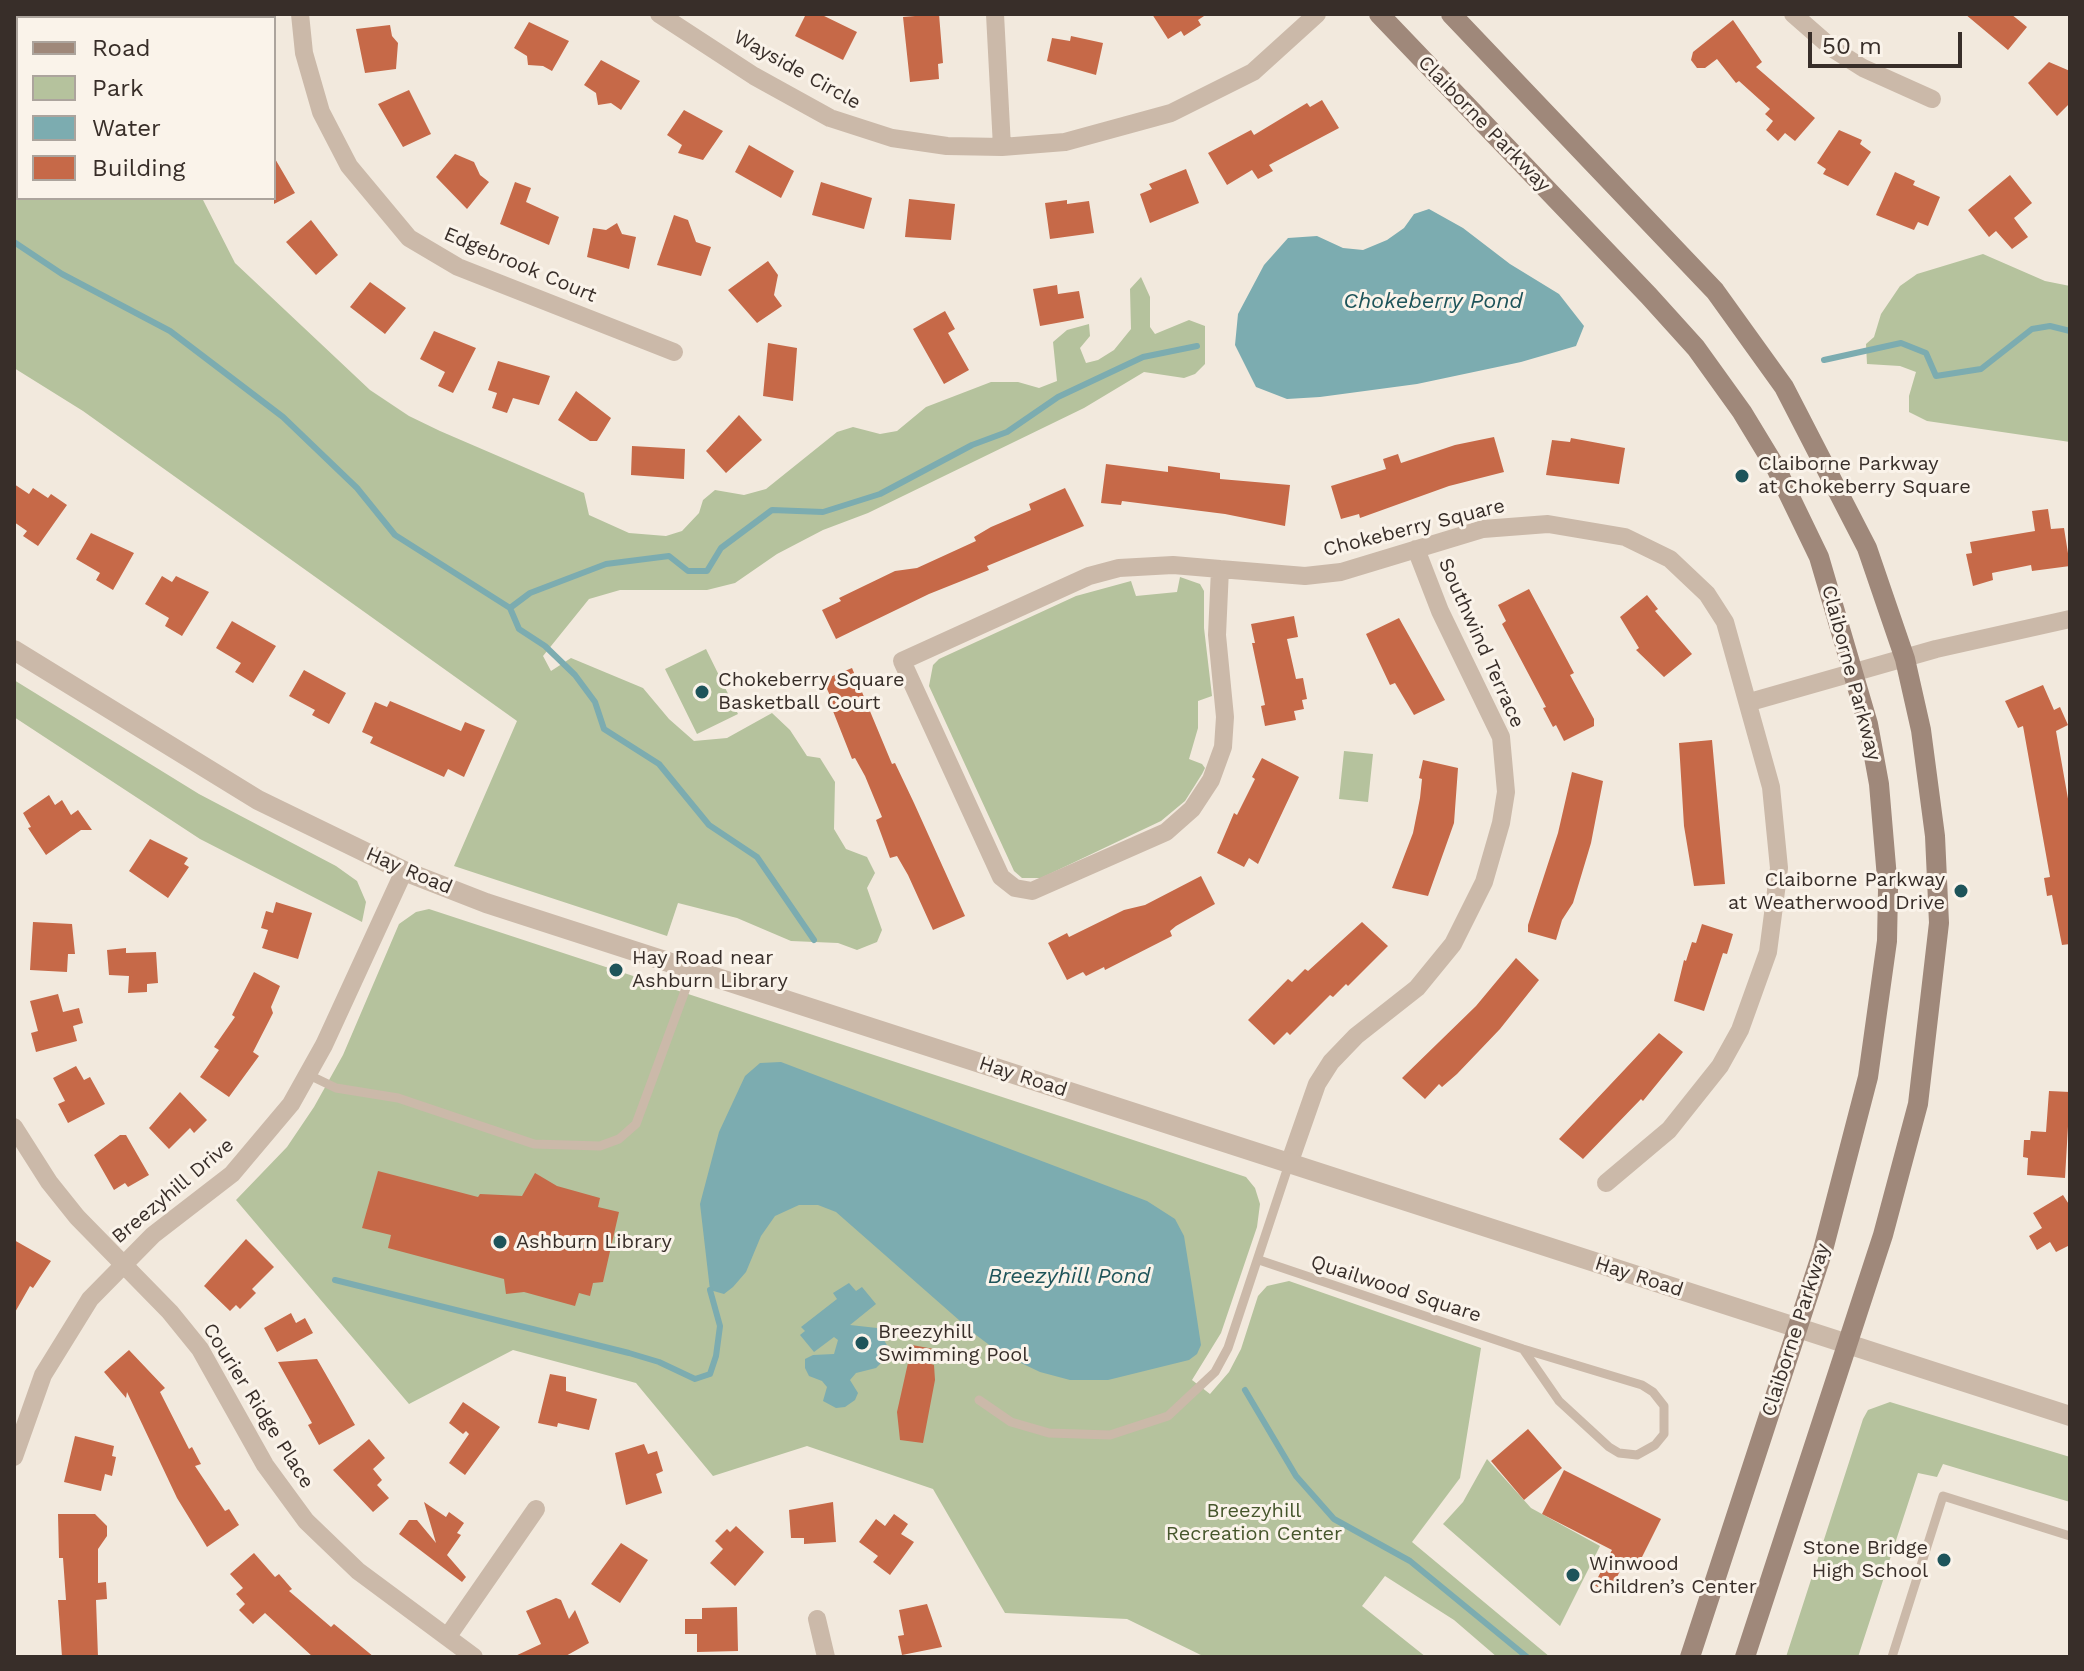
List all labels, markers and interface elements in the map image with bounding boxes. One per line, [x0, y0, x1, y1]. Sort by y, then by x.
legend [16, 16, 276, 200]
scale bar [1812, 16, 1966, 66]
street label: Wayside Circle [729, 25, 865, 115]
text: 50 m [1822, 32, 1882, 60]
text: Road [92, 34, 151, 62]
street label: Claiborne Parkway [1413, 51, 1555, 197]
text: Park [92, 74, 144, 102]
text: Water [92, 114, 161, 142]
text: Building [92, 154, 185, 182]
street label: Edgebrook Court [440, 222, 600, 308]
water label: Chokeberry Pond [1343, 289, 1523, 315]
place label: Claiborne Parkway at Chokeberry Square [1758, 452, 1971, 499]
marker: Claiborne Parkway at Chokeberry Square [1733, 467, 1751, 485]
street label: Chokeberry Square [1321, 494, 1507, 562]
street label: Southwind Terrace [1433, 555, 1529, 731]
street label: Claiborne Parkway [1816, 583, 1886, 763]
place label: Chokeberry Square Basketball Court [718, 668, 905, 715]
marker: Chokeberry Square Basketball Court [693, 683, 711, 701]
street label: Hay Road [362, 842, 456, 900]
place label: Claiborne Parkway at Weatherwood Drive [1728, 868, 1945, 915]
marker: Claiborne Parkway at Weatherwood Drive [1952, 882, 1970, 900]
place label: Hay Road near Ashburn Library [632, 946, 788, 993]
marker: Hay Road near Ashburn Library [607, 961, 625, 979]
street label: Hay Road [976, 1051, 1070, 1103]
street label: Breezyhill Drive [107, 1133, 239, 1249]
place label: Ashburn Library [516, 1230, 672, 1254]
marker: Ashburn Library [491, 1233, 509, 1251]
street label: Claiborne Parkway [1757, 1240, 1835, 1420]
street label: Quailwood Square [1308, 1250, 1484, 1328]
street label: Hay Road [1592, 1251, 1686, 1303]
water label: Breezyhill Pond [988, 1264, 1150, 1290]
street label: Courier Ridge Place [197, 1319, 319, 1493]
place label: Breezyhill Swimming Pool [878, 1320, 1028, 1367]
marker: Breezyhill Swimming Pool [853, 1334, 871, 1352]
park label: Breezyhill Recreation Center [1166, 1499, 1342, 1546]
place label: Stone Bridge High School [1803, 1536, 1928, 1583]
marker: Stone Bridge High School [1935, 1551, 1953, 1569]
place label: Winwood Children’s Center [1589, 1552, 1757, 1599]
marker: Winwood Children’s Center [1564, 1566, 1582, 1584]

